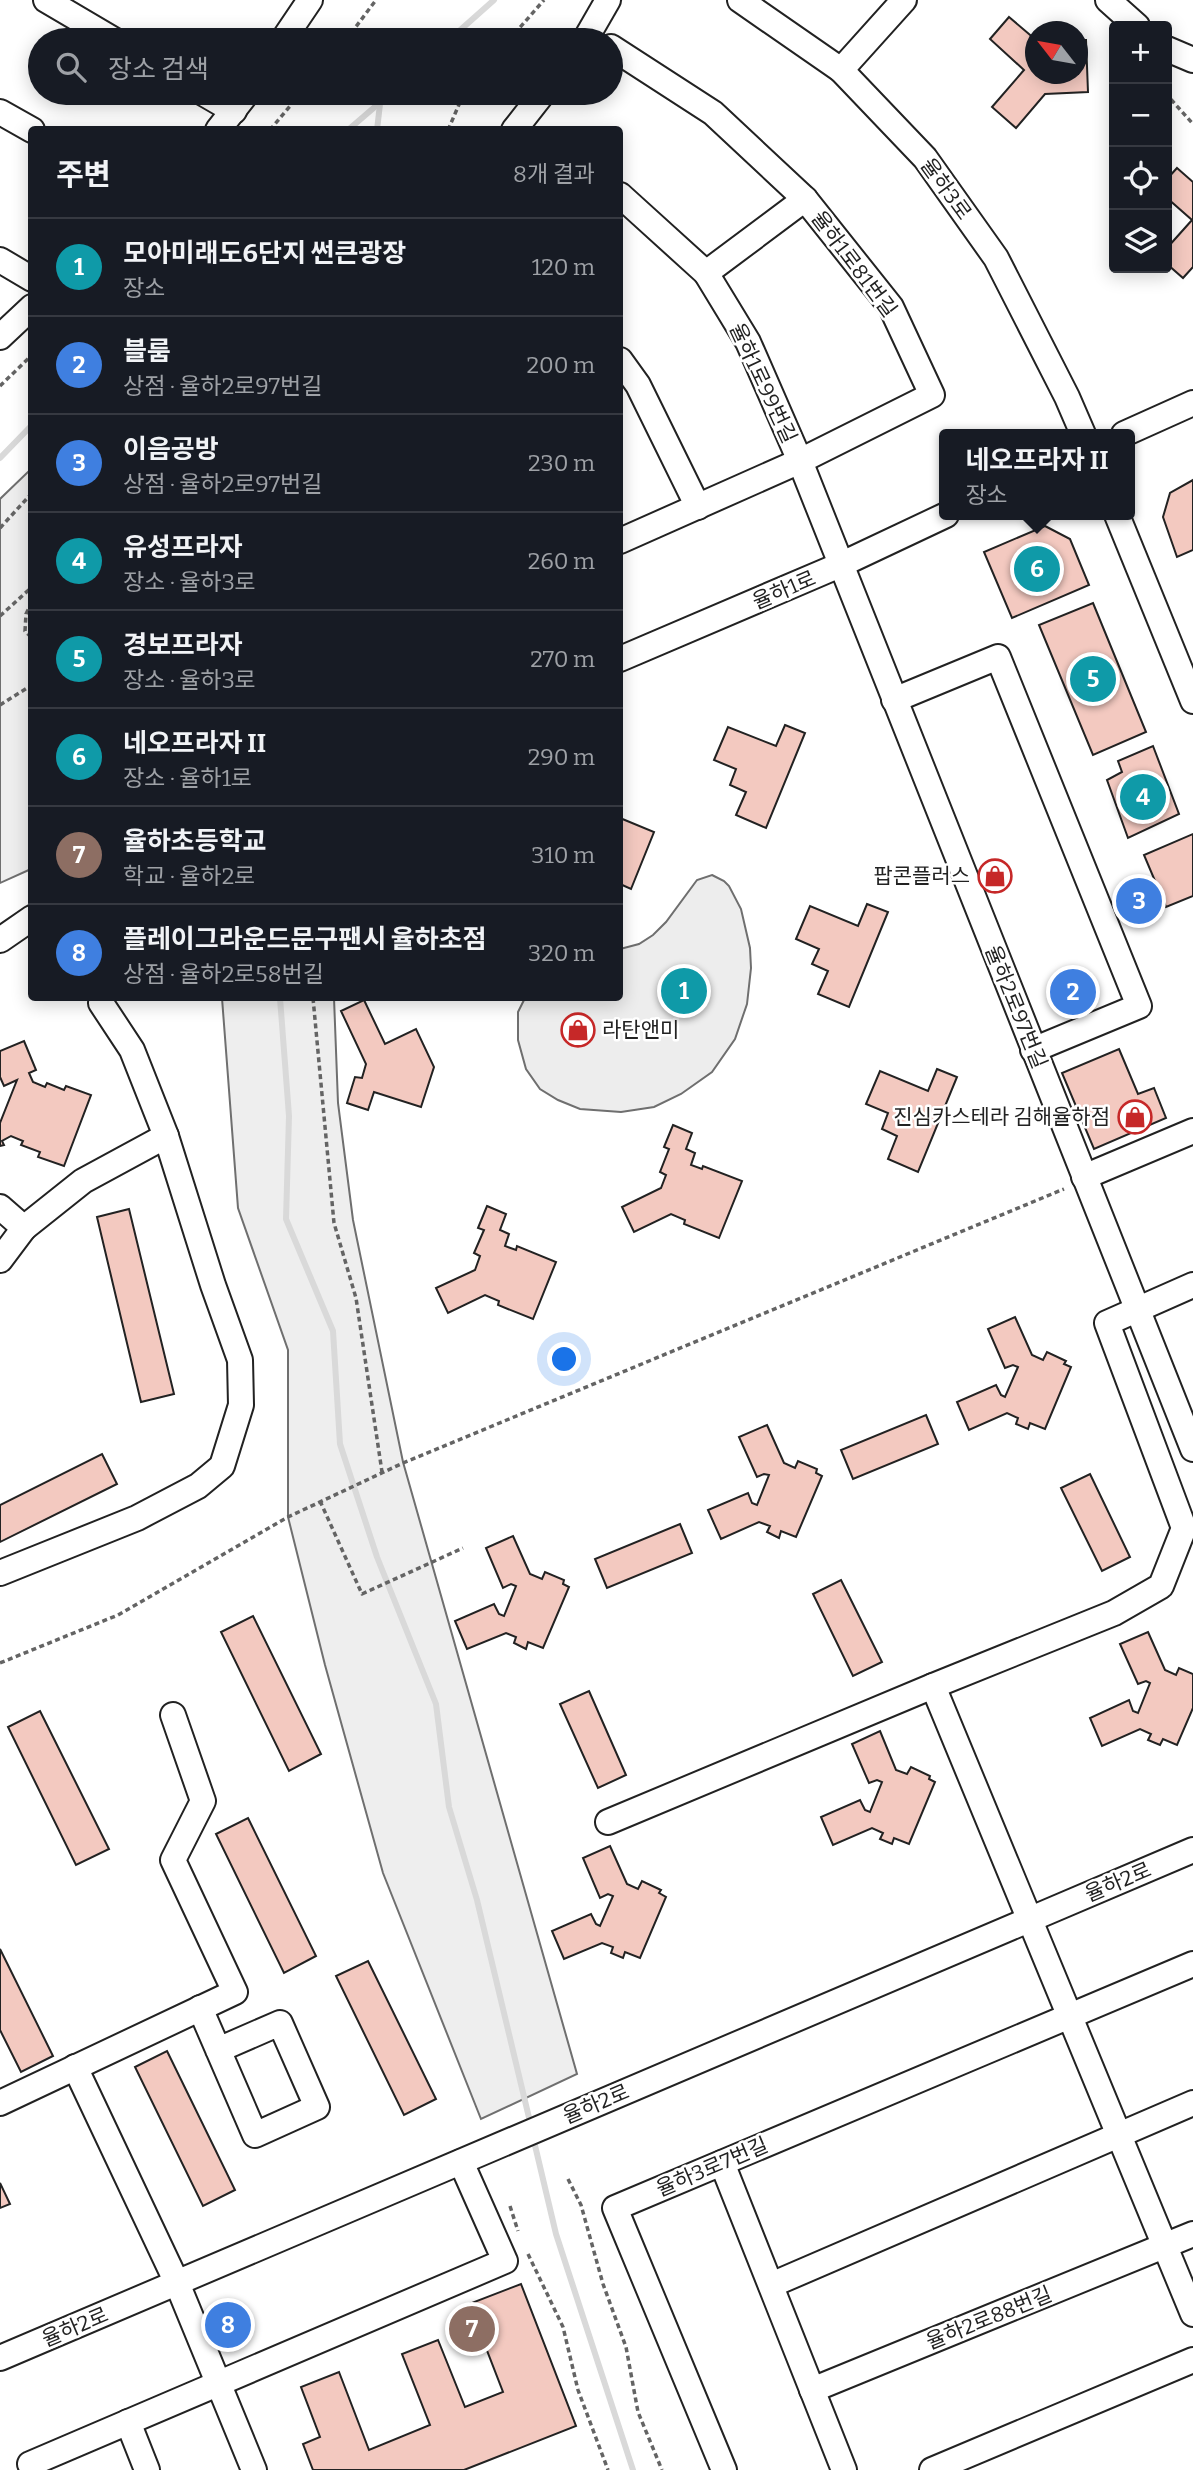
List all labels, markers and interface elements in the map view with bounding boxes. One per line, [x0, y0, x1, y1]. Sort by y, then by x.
north arrow [1025, 21, 1088, 84]
map controls [1109, 21, 1172, 273]
button: + [1109, 21, 1172, 84]
search box [28, 28, 623, 105]
icon: search [52, 48, 90, 86]
text: 장소 검색 [108, 54, 209, 85]
button: − [1109, 84, 1172, 147]
button: locate [1109, 147, 1172, 210]
street label: 율하3로 [915, 153, 977, 225]
text: 주변 [56, 157, 111, 193]
text: 8개 결과 [513, 160, 595, 188]
street label: 율하1로81번길 [806, 206, 902, 322]
button: layers [1109, 210, 1172, 273]
text: 모아미래도6단지 썬큰광장 [123, 238, 406, 269]
text: 1 [74, 253, 84, 281]
text: 120 m [532, 253, 595, 281]
text: 장소 [123, 274, 165, 302]
street label: 율하1로99번길 [724, 319, 802, 447]
text: 블룸 [123, 336, 171, 367]
text: 2 [73, 351, 85, 379]
text: 200 m [526, 351, 595, 379]
text: 상점 · 율하2로97번길 [123, 372, 322, 400]
popup [939, 429, 1135, 520]
text: 이음공방 [123, 434, 219, 465]
text: 네오프라자 II [965, 445, 1109, 476]
text: 3 [72, 449, 86, 477]
text: 230 m [528, 449, 595, 477]
text: 상점 · 율하2로97번길 [123, 470, 322, 498]
text: 장소 [965, 481, 1008, 509]
text: 유성프라자 [123, 532, 243, 563]
pin: 6 [1014, 543, 1060, 595]
text: 4 [72, 547, 86, 575]
text: 260 m [528, 547, 595, 575]
street label: 율하1로 [748, 565, 820, 615]
text: 장소 · 율하3로 [123, 568, 256, 596]
text: 경보프라자 [123, 630, 243, 661]
text: 5 [73, 645, 85, 673]
text: 270 m [530, 645, 595, 673]
pin: 5 [1070, 653, 1116, 705]
text: 장소 · 율하3로 [123, 666, 256, 694]
text: 네오프라자 II [123, 728, 266, 759]
text: 6 [72, 743, 86, 771]
text: 290 m [528, 743, 595, 771]
text: 장소 · 율하1로 [123, 764, 252, 792]
pin: 4 [1120, 771, 1166, 823]
text: 율하초등학교 [123, 826, 267, 857]
text: 7 [73, 841, 85, 869]
text: 310 m [531, 841, 595, 869]
shop icon: 팝콘플러스 [976, 857, 1014, 895]
text: 학교 · 율하2로 [123, 862, 255, 890]
place label: 팝콘플러스 [873, 863, 970, 889]
pin: 3 [1116, 875, 1162, 927]
text: 플레이그라운드문구팬시 율하초점 [123, 924, 486, 955]
text: 8 [72, 939, 86, 967]
text: 320 m [528, 939, 595, 967]
street label: 율하2로97번길 [979, 942, 1053, 1072]
text: 상점 · 율하2로58번길 [123, 960, 324, 988]
pin: 1 [661, 965, 707, 1017]
pin: 2 [1050, 966, 1096, 1018]
shop icon: 라탄앤미 [559, 1011, 597, 1049]
place label: 라탄앤미 [602, 1017, 679, 1043]
shop icon: 진심카스테라 김해율하점 [1116, 1098, 1154, 1136]
place label: 진심카스테라 김해율하점 [893, 1104, 1110, 1130]
your location [547, 1342, 581, 1376]
street label: 율하2로 [1081, 1856, 1155, 1908]
street label: 율하2로 [559, 2078, 633, 2130]
street label: 율하3로7번길 [652, 2132, 772, 2202]
street label: 율하2로88번길 [922, 2281, 1056, 2355]
pin: 8 [205, 2299, 251, 2351]
street label: 율하2로 [38, 2301, 112, 2353]
pin: 7 [449, 2303, 495, 2355]

